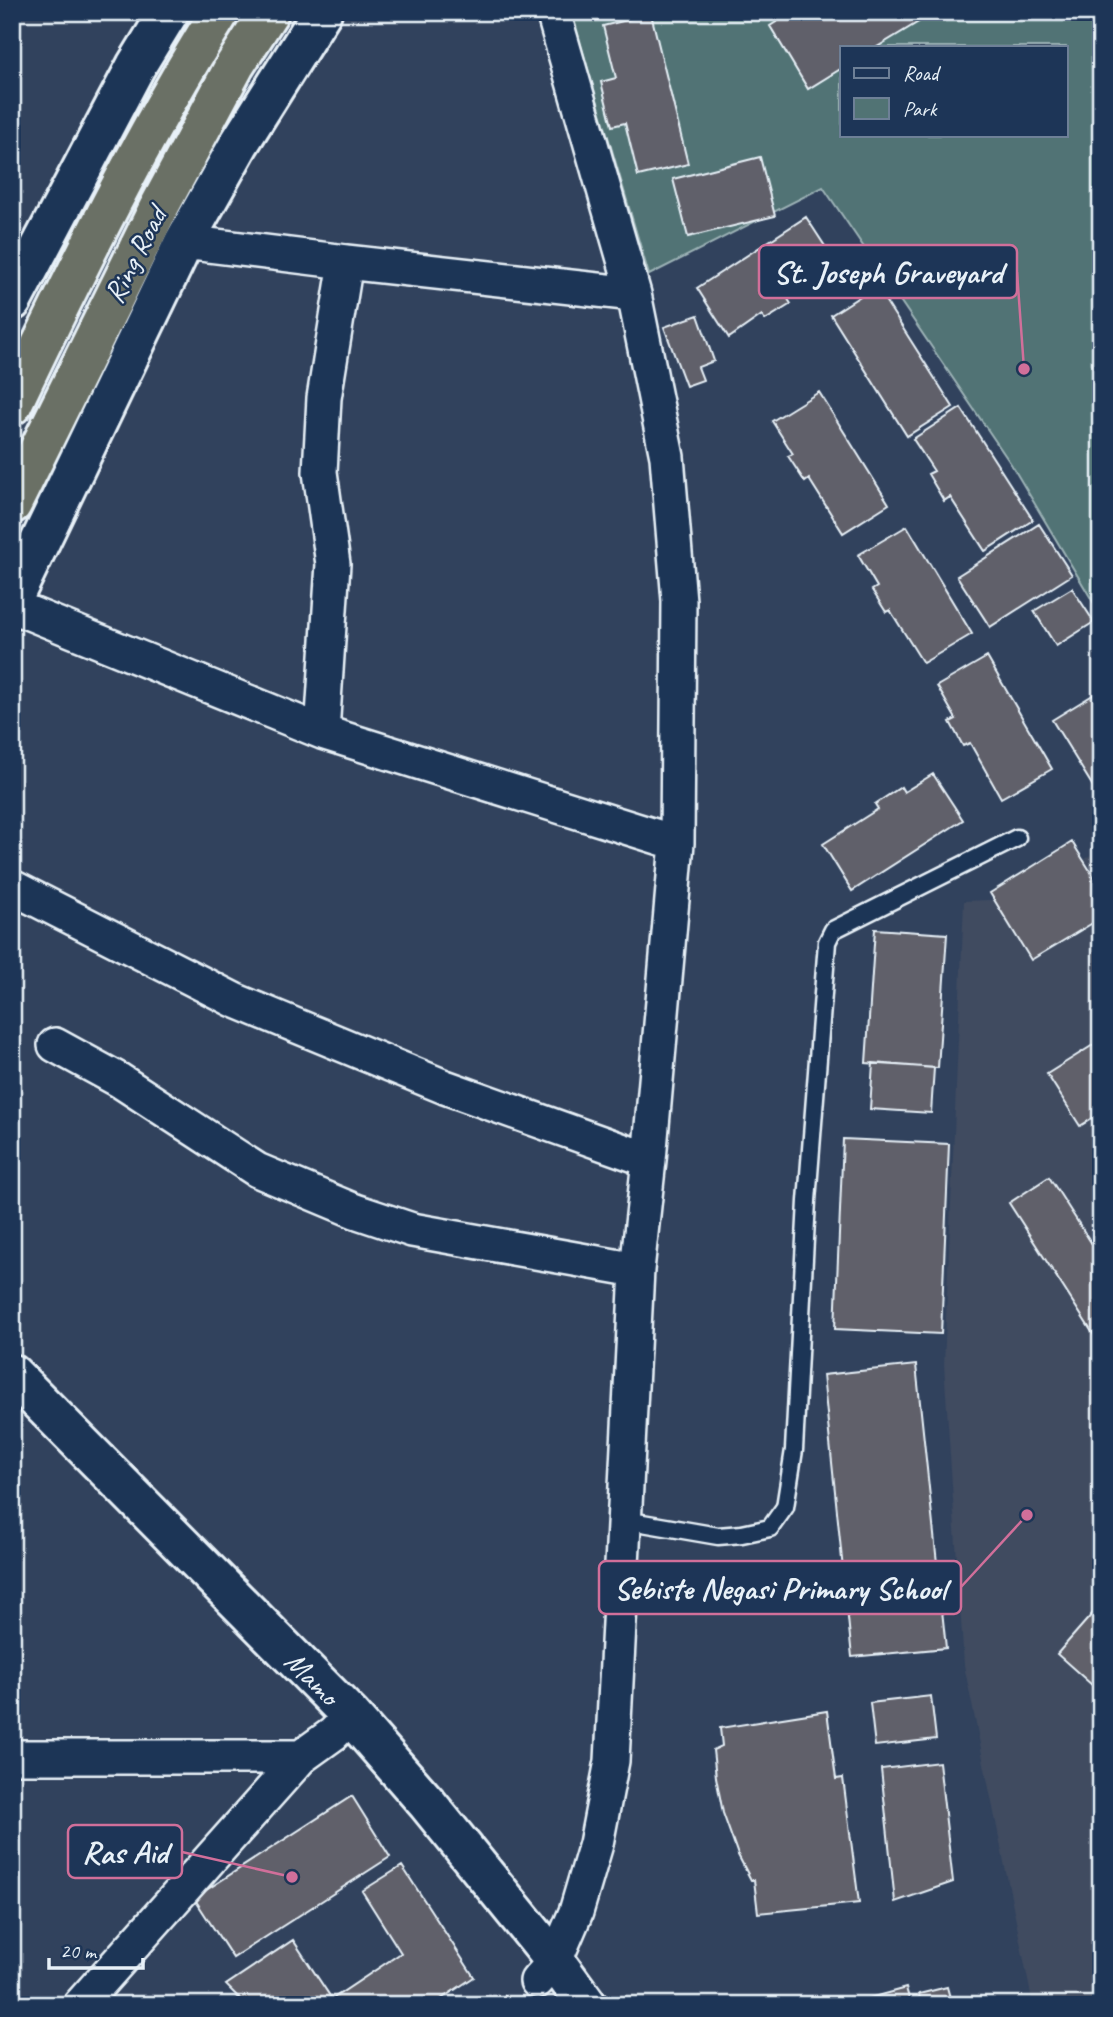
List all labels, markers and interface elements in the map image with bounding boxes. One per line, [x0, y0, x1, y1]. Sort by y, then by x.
legend [840, 46, 1068, 136]
text: Road [903, 60, 942, 86]
text: Park [903, 96, 938, 122]
street label: Ring Road [95, 197, 177, 309]
callout: St. Joseph Graveyard [759, 245, 1017, 298]
text: St. Joseph Graveyard [773, 252, 1008, 293]
callout: Sebiste Negasi Primary School [599, 1561, 961, 1614]
text: Sebiste Negasi Primary School [614, 1568, 952, 1609]
street label: Mamo [277, 1643, 350, 1716]
callout: Ras Aid [68, 1825, 182, 1878]
text: Ras Aid [82, 1832, 173, 1873]
scale bar [49, 1926, 144, 1970]
text: 20 m [60, 1938, 98, 1964]

